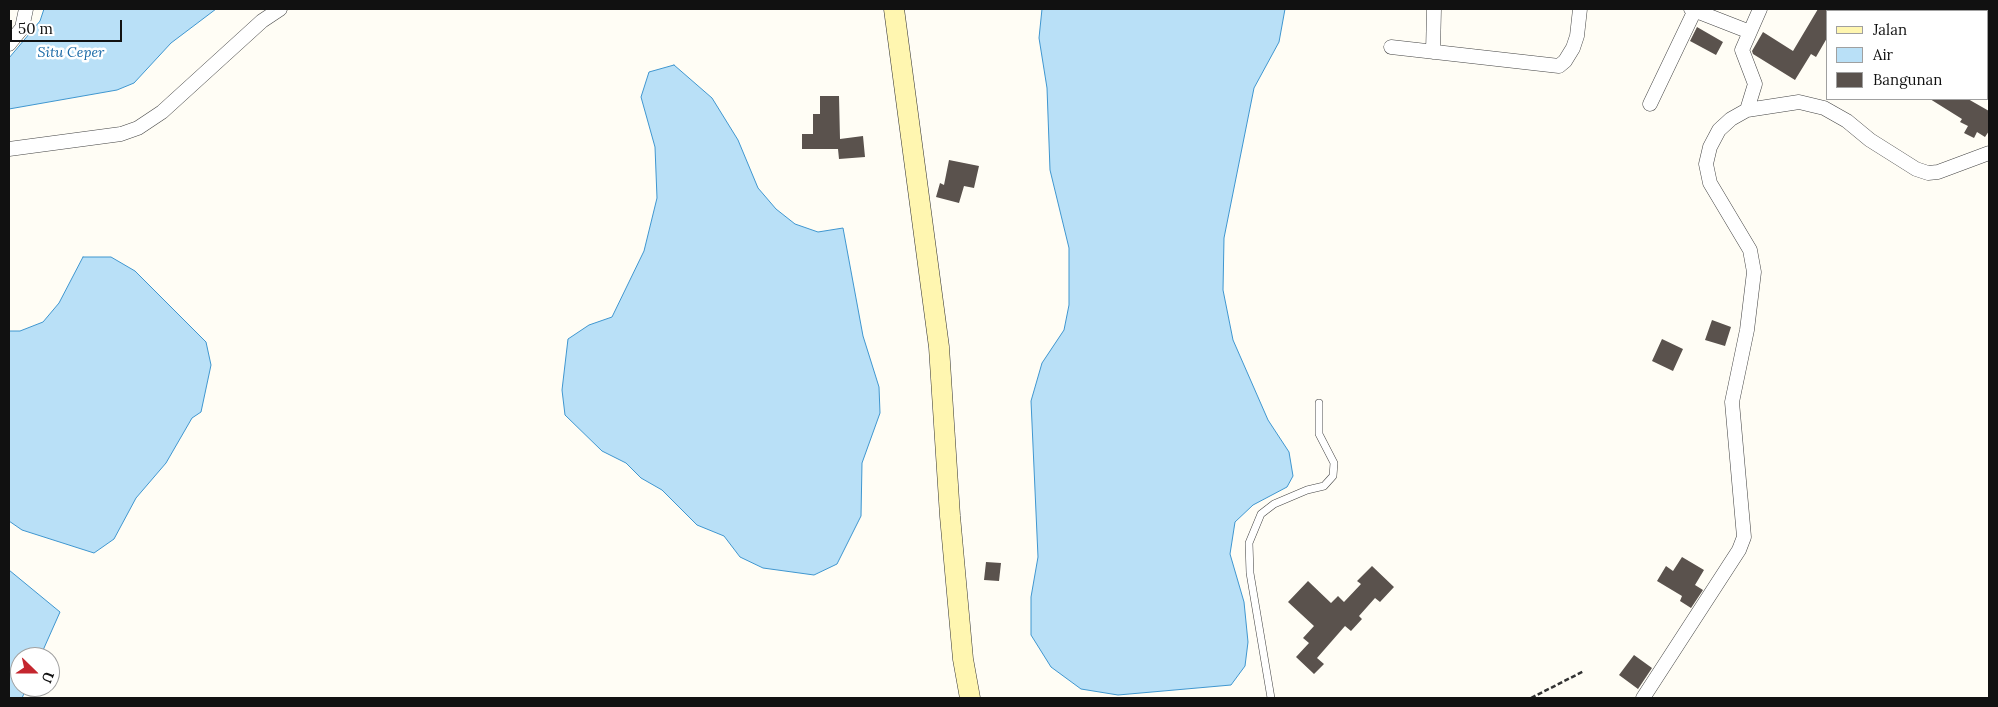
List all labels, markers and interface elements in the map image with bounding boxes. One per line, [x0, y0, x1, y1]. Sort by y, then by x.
scale bar [12, 10, 125, 42]
legend [1826, 10, 1988, 100]
text: 50 m [18, 19, 53, 38]
text: Jalan [1873, 20, 1907, 39]
water label: Situ Ceper [38, 45, 104, 61]
text: Air [1873, 45, 1893, 64]
text: Bangunan [1873, 70, 1942, 89]
north arrow [10, 647, 60, 697]
text: U [38, 669, 58, 686]

